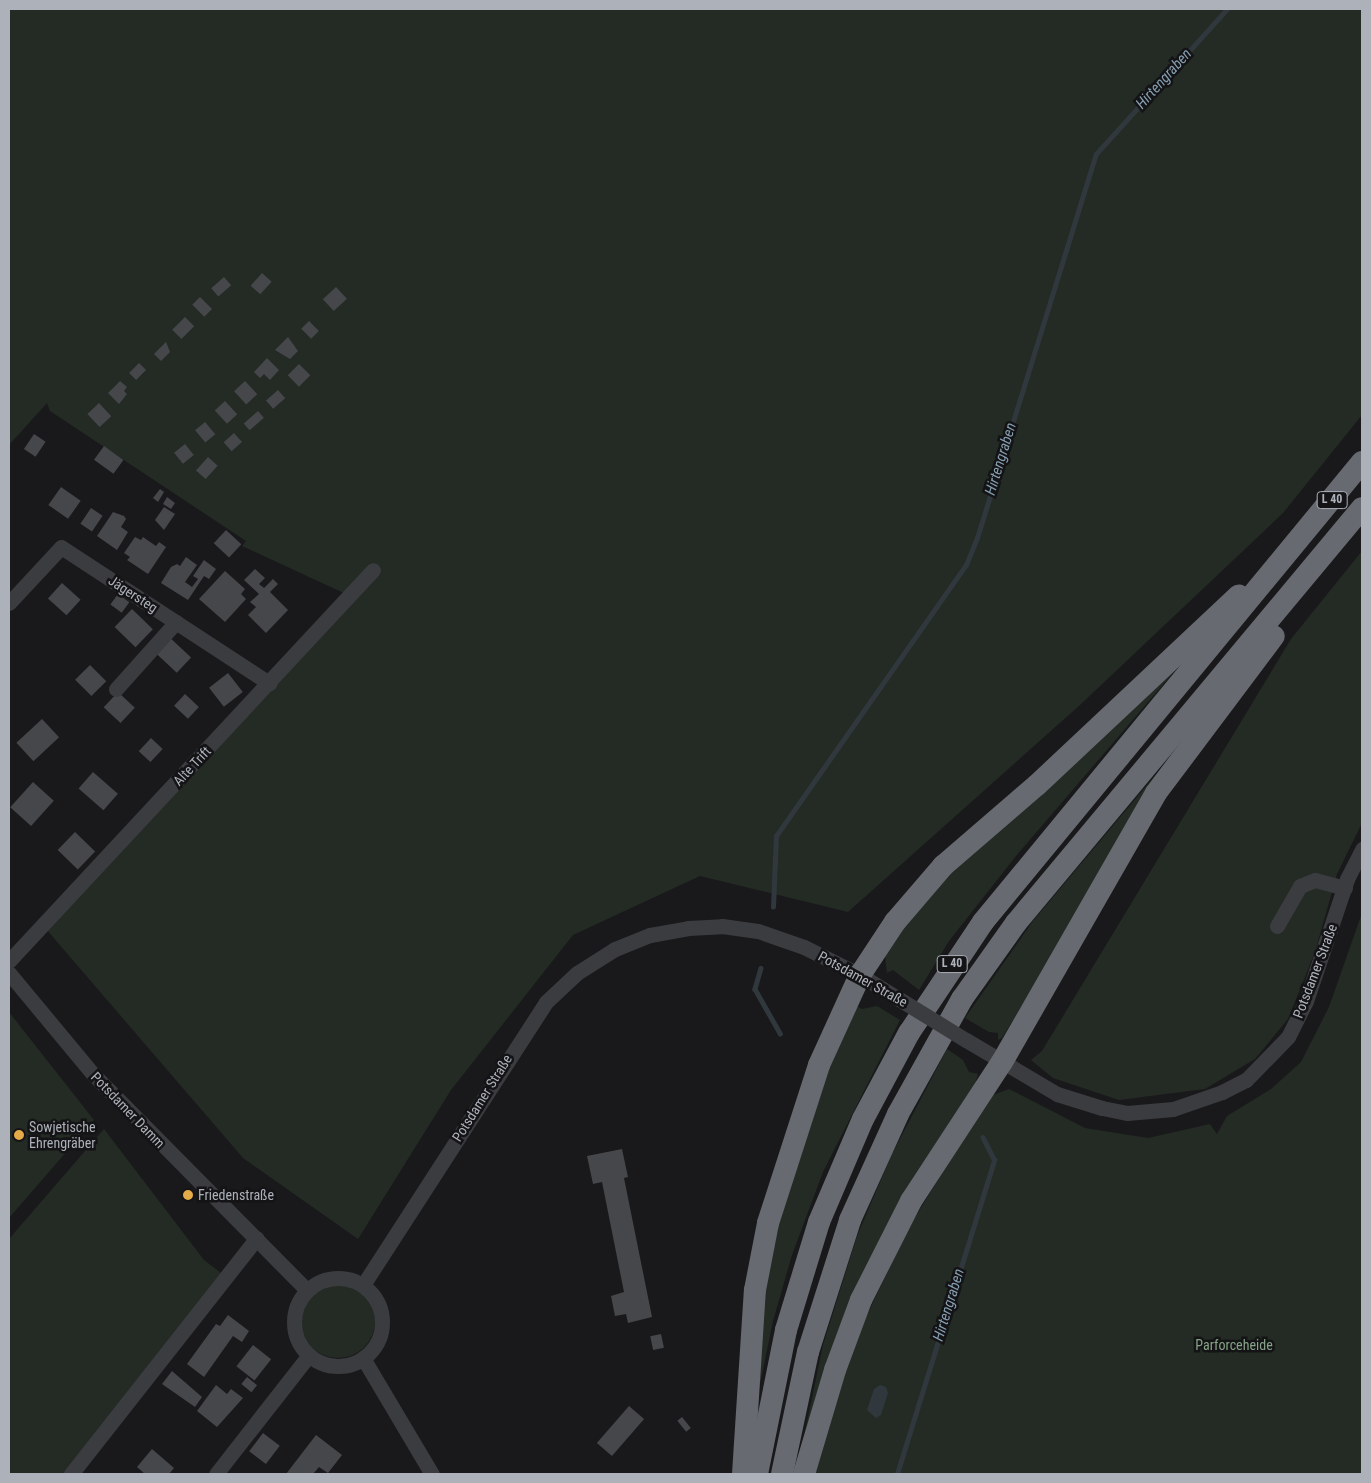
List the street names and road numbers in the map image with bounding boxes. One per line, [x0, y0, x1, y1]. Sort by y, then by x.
road number: L 40 [1316, 490, 1348, 510]
street label: Jägersteg [105, 572, 161, 616]
street label: Alte Trift [169, 743, 215, 789]
street label: Potsdamer Straße [1289, 922, 1341, 1020]
street label: Potsdamer Straße [815, 948, 911, 1010]
road number: L 40 [936, 954, 968, 974]
street label: Potsdamer Straße [449, 1051, 515, 1145]
street label: Potsdamer Damm [87, 1068, 169, 1152]

